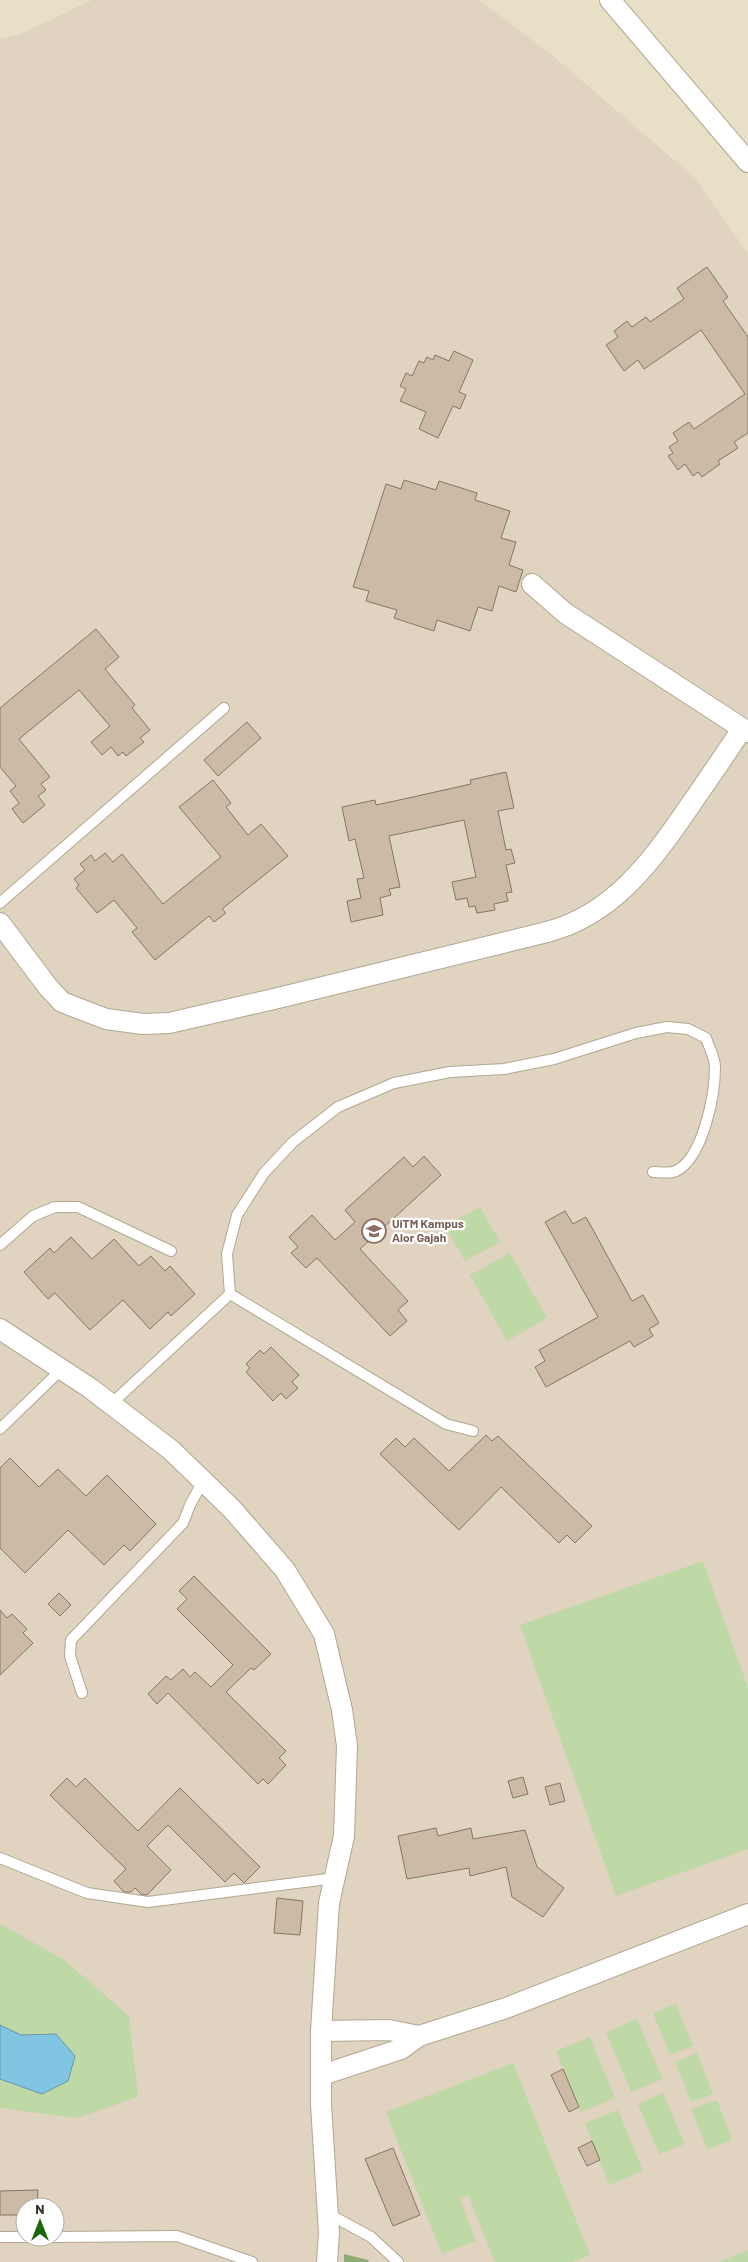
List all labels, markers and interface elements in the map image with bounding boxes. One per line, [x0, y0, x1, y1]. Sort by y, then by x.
place label: UiTM Kampus Alor Gajah [392, 1216, 464, 1244]
school or university icon: UiTM Kampus Alor Gajah [361, 1218, 387, 1244]
north arrow [15, 2197, 65, 2247]
text: N [35, 2200, 45, 2217]

